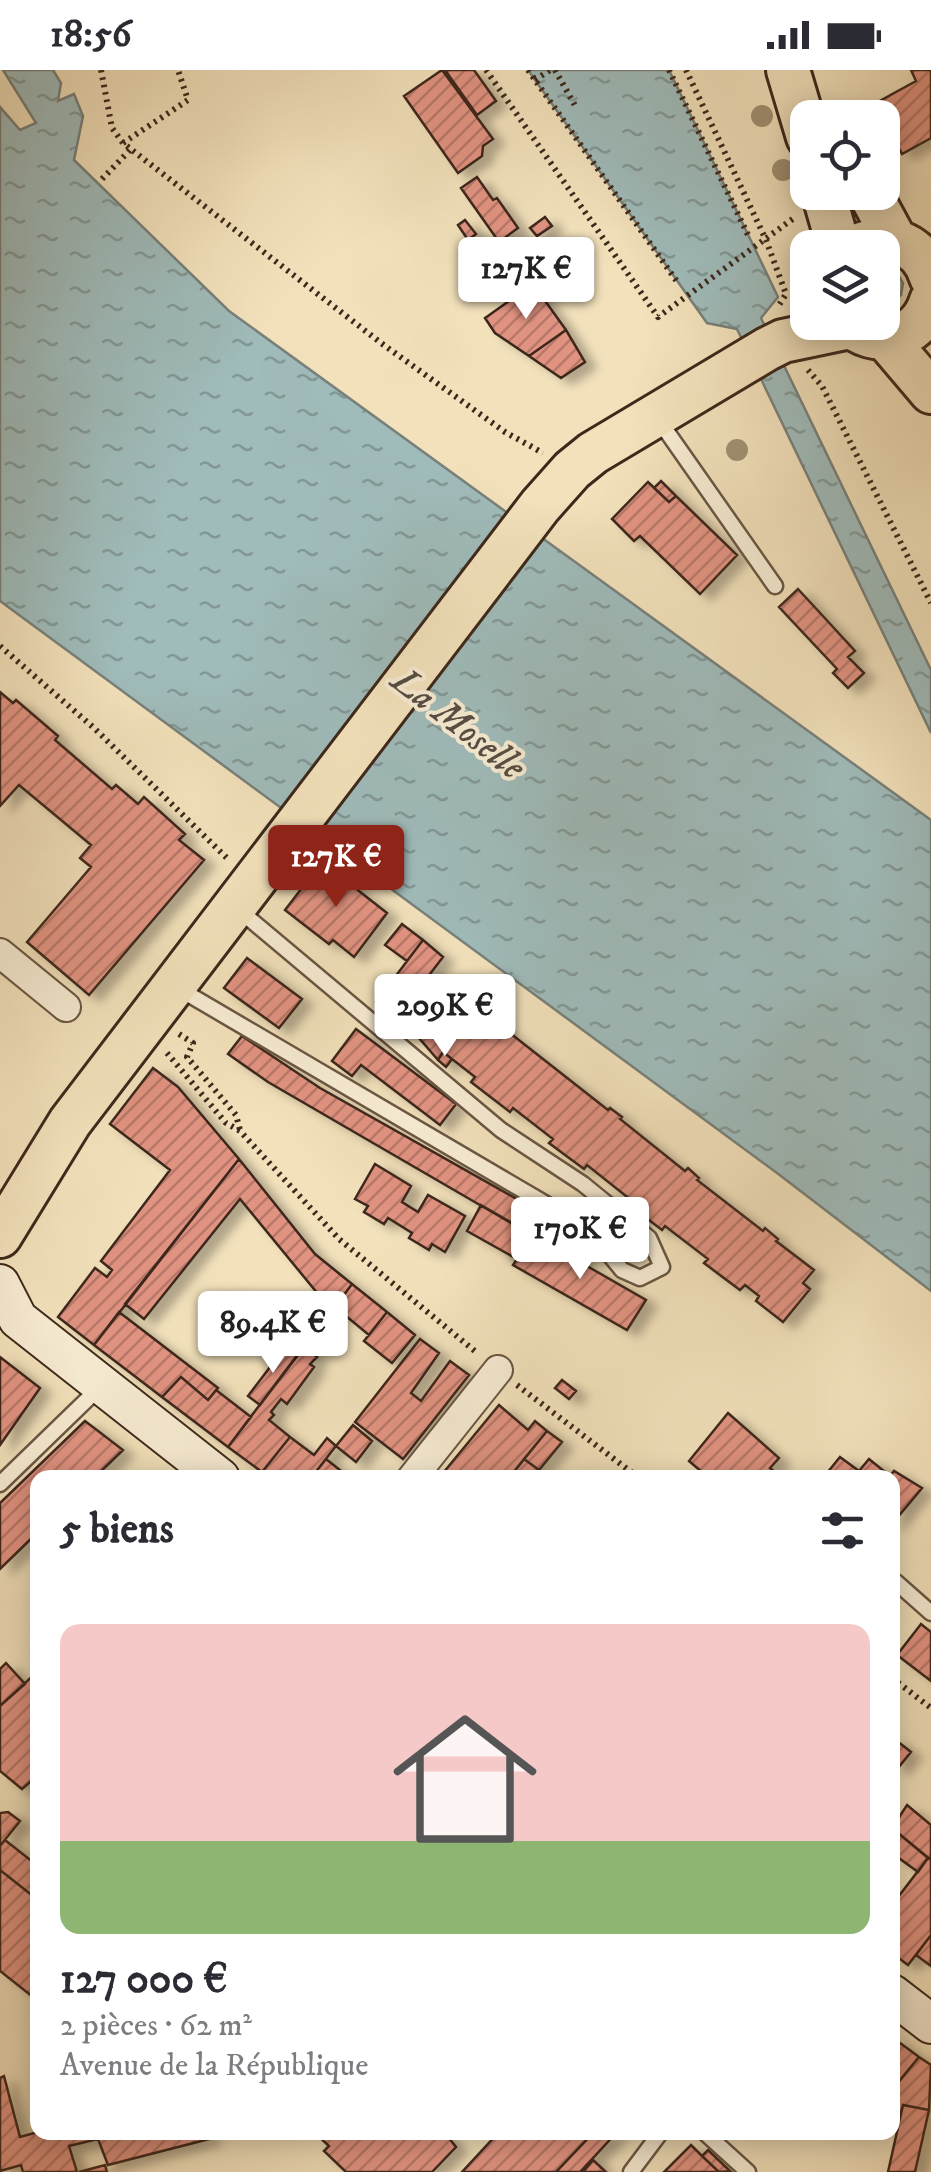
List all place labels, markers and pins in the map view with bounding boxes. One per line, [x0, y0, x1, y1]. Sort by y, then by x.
pin: 127K € [445, 237, 607, 322]
pin: 127K € [255, 825, 417, 910]
pin: 209K € [364, 974, 526, 1059]
pin: 170K € [499, 1197, 661, 1282]
pin: 89.4K € [181, 1291, 365, 1376]

